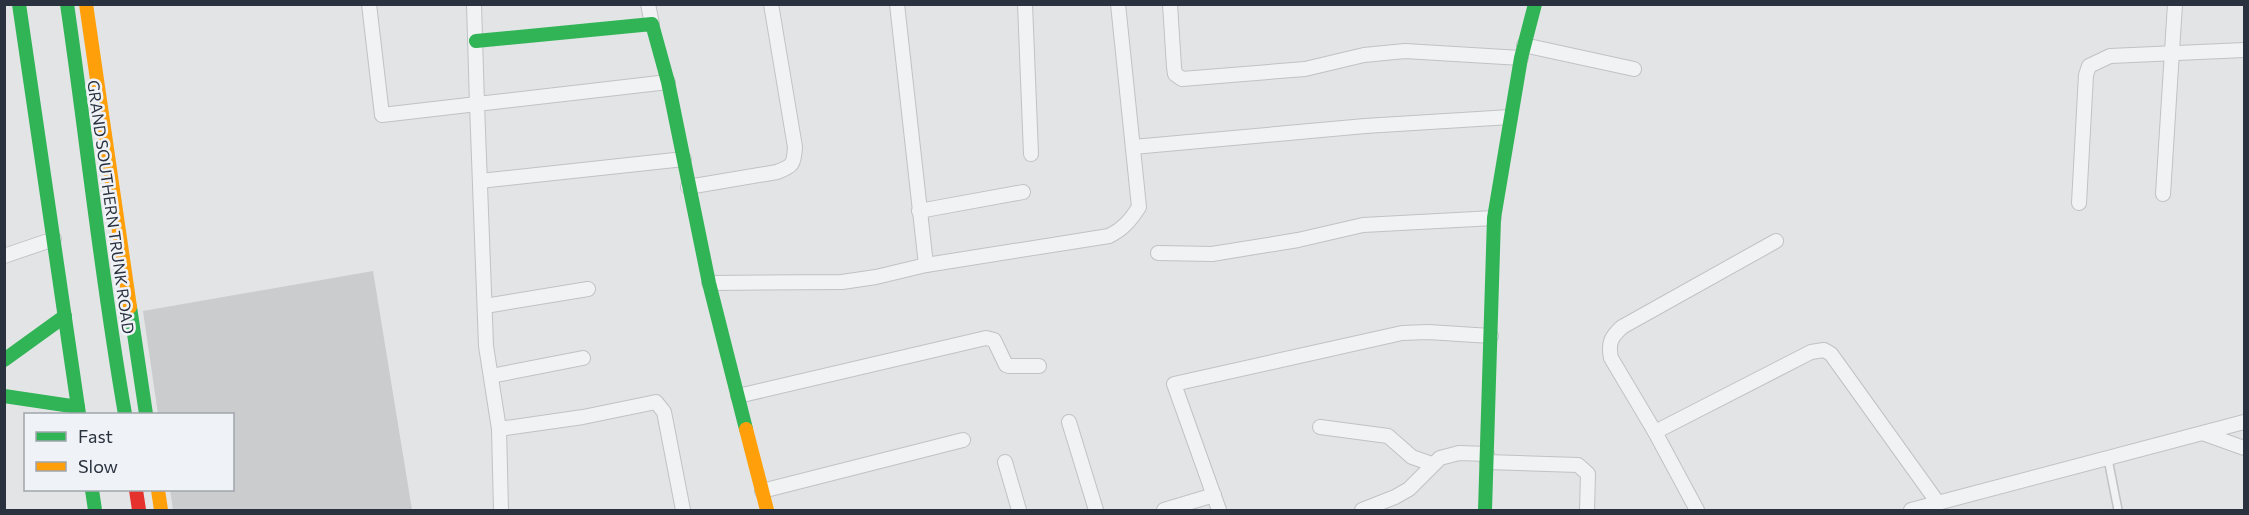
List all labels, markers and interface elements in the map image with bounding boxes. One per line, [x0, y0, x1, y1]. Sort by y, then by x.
street label: GRAND SOUTHERN TRUNK ROAD [84, 79, 139, 335]
legend [24, 413, 234, 491]
text: Fast [78, 425, 113, 447]
text: Slow [78, 455, 118, 477]

